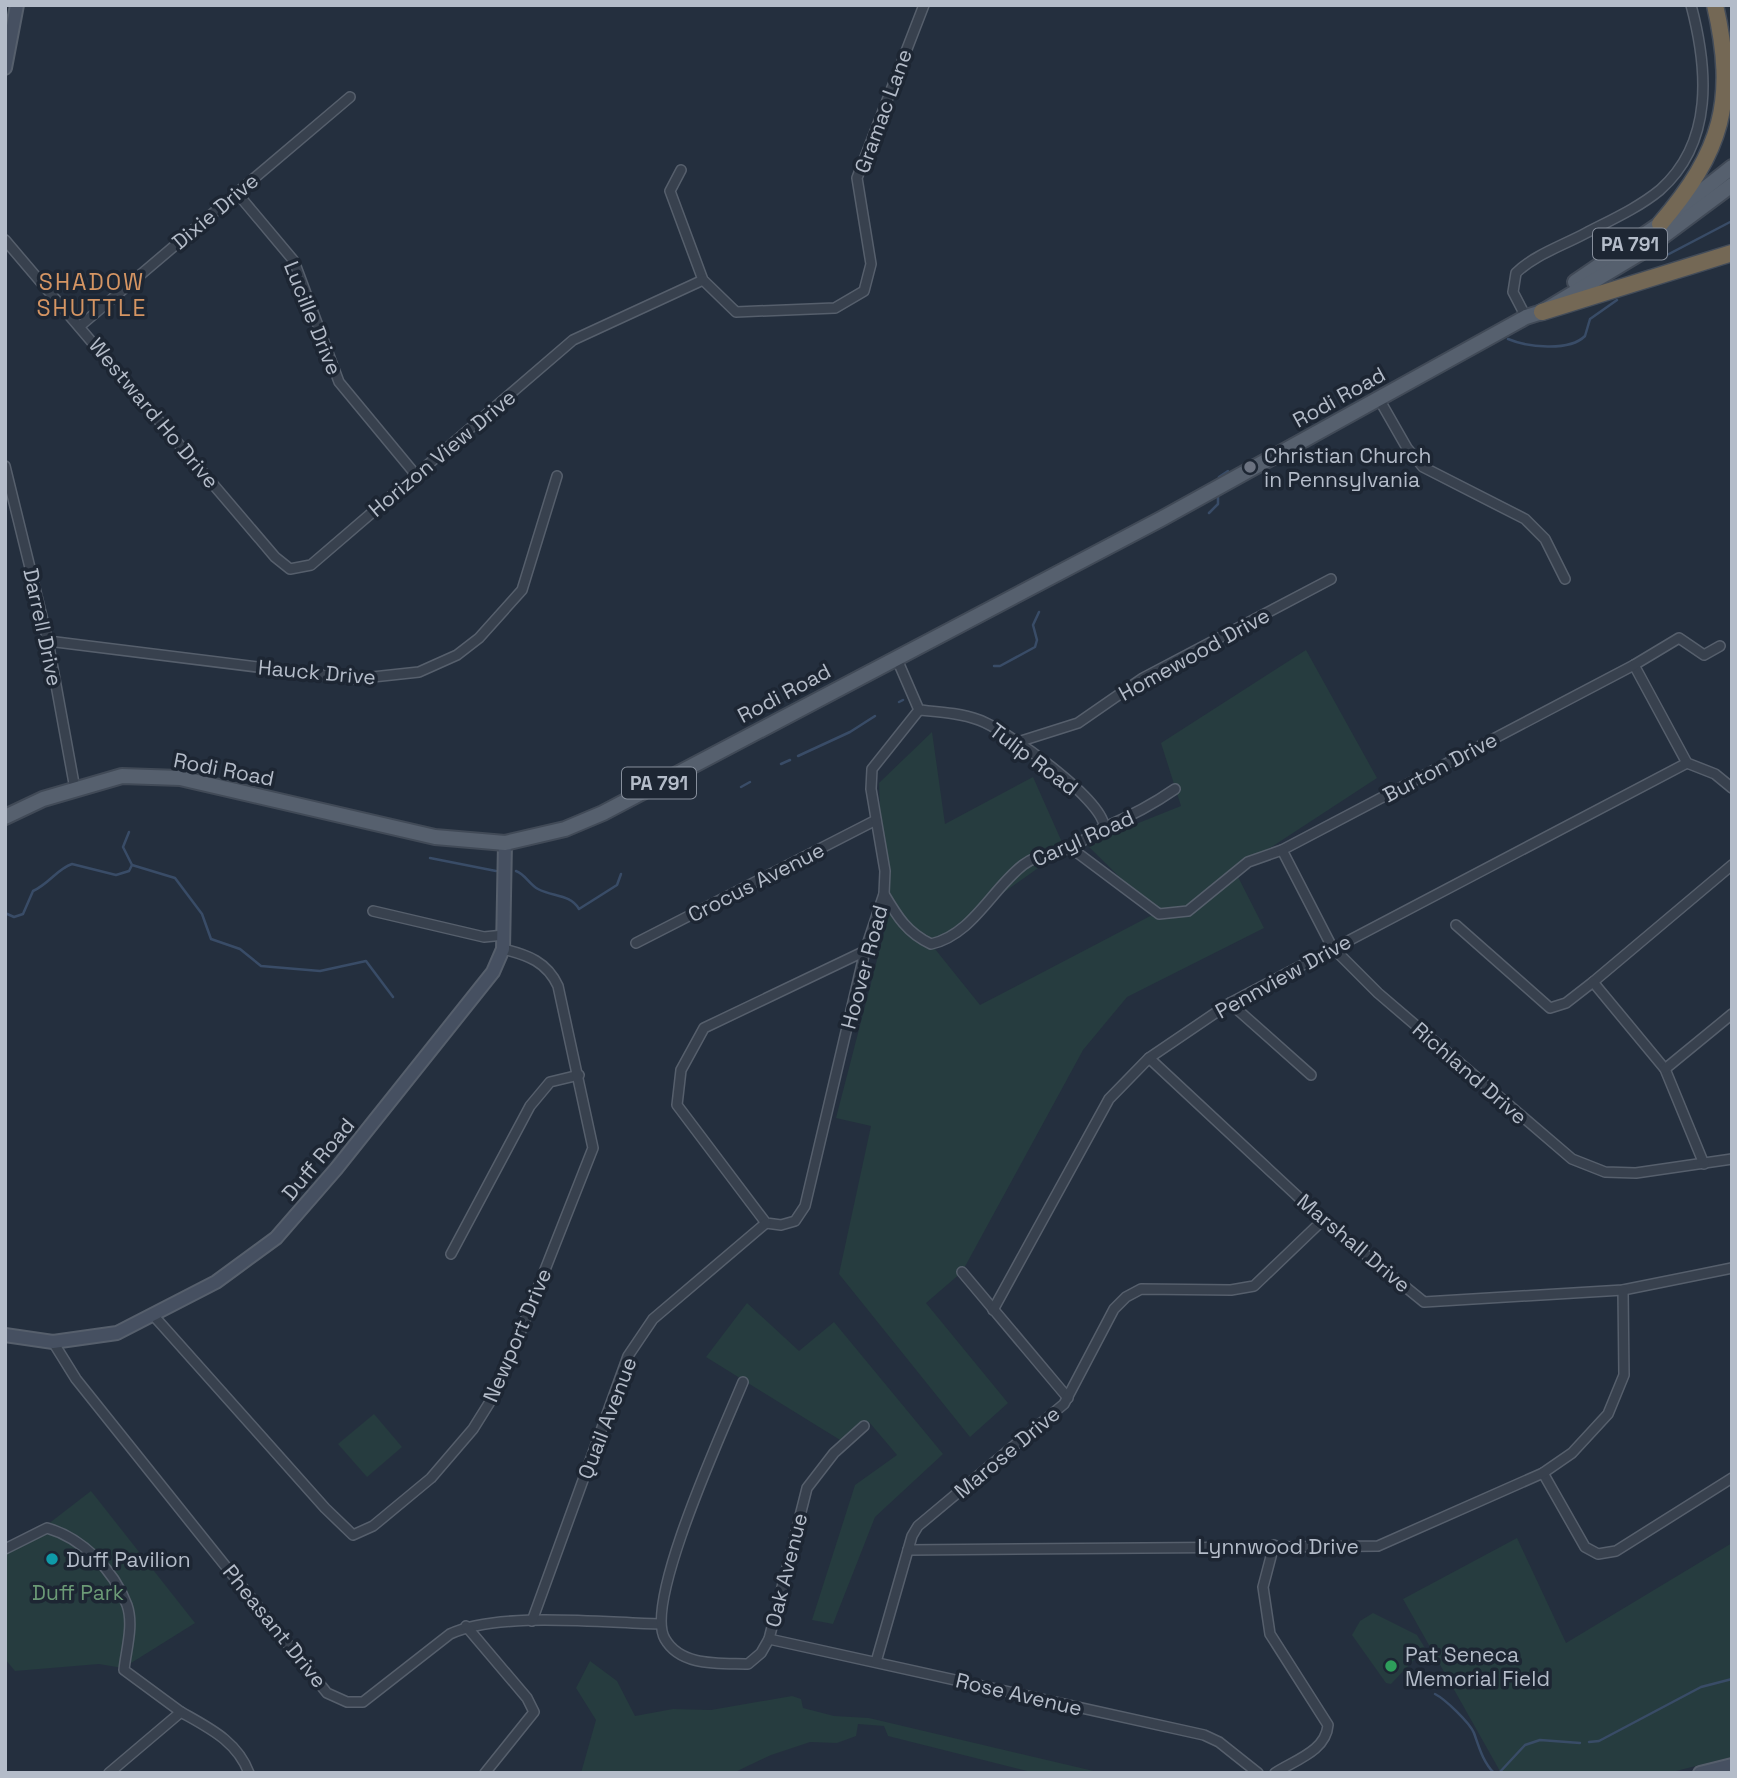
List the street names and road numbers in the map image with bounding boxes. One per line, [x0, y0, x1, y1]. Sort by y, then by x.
street label: Gramac Lane [848, 45, 918, 177]
street label: Dixie Drive [166, 167, 264, 255]
road number: PA 791 [1593, 228, 1667, 260]
street label: Lucille Drive [278, 257, 348, 379]
street label: Westward Ho Drive [83, 332, 225, 494]
street label: Rodi Road [1288, 361, 1390, 433]
street label: Horizon View Drive [363, 383, 521, 523]
street label: Darrell Drive [17, 566, 69, 688]
street label: Homewood Drive [1114, 601, 1274, 707]
street label: Hauck Drive [257, 653, 377, 691]
street label: Rodi Road [733, 657, 835, 729]
street label: Tulip Road [984, 717, 1084, 801]
street label: Burton Drive [1378, 726, 1502, 808]
street label: Rodi Road [171, 746, 277, 792]
road number: PA 791 [622, 768, 696, 798]
street label: Caryl Road [1028, 804, 1138, 872]
street label: Crocus Avenue [683, 836, 829, 928]
street label: Hoover Road [834, 902, 894, 1032]
street label: Pennview Drive [1210, 928, 1356, 1024]
street label: Richland Drive [1407, 1016, 1533, 1130]
street label: Duff Road [276, 1112, 360, 1206]
street label: Marshall Drive [1292, 1188, 1416, 1298]
street label: Newport Drive [477, 1264, 557, 1406]
street label: Quail Avenue [571, 1353, 643, 1483]
street label: Marose Drive [949, 1400, 1065, 1504]
street label: Oak Avenue [759, 1510, 813, 1630]
street label: Lynnwood Drive [1197, 1533, 1359, 1560]
street label: Pheasant Drive [217, 1559, 333, 1693]
street label: Rose Avenue [953, 1666, 1085, 1722]

